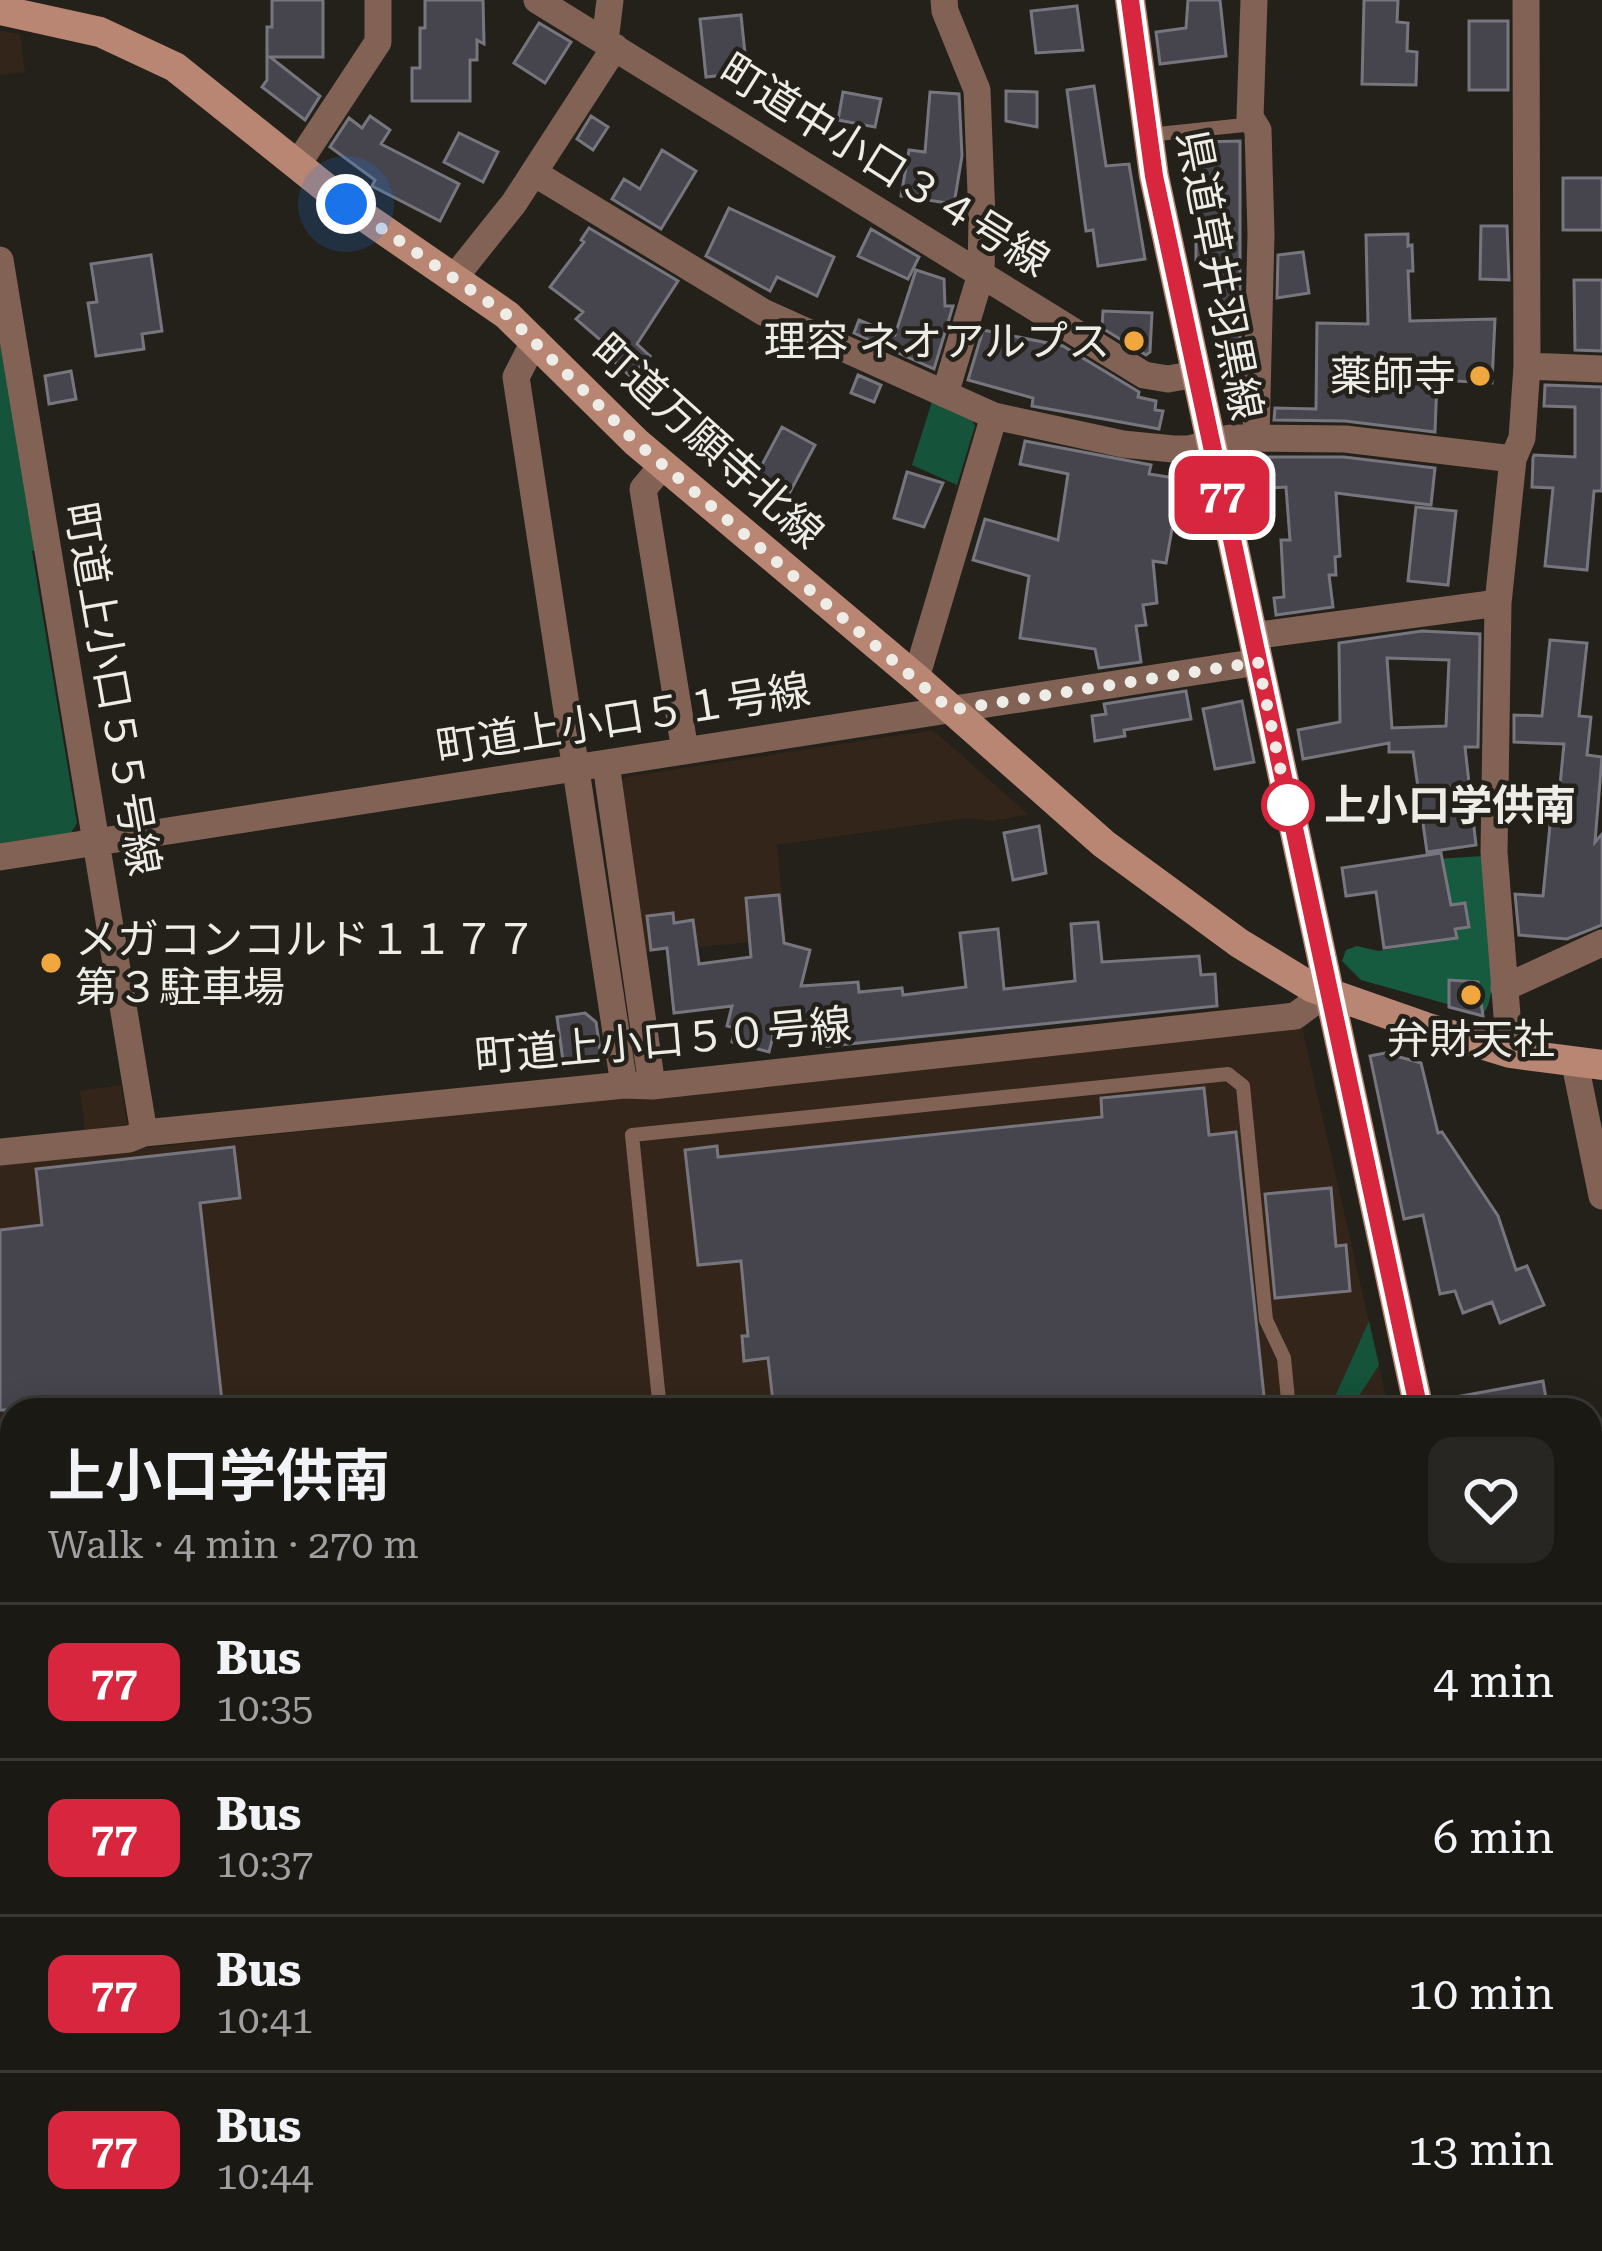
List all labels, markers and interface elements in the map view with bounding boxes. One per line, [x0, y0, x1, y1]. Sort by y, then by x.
street label: 町道中小口３４号線 [711, 44, 1058, 286]
street label: 県道草井羽黒線 [1167, 126, 1272, 424]
your location [316, 174, 376, 234]
place label: 理容 ネオアルプス [764, 317, 1110, 366]
street label: 町道万願寺北線 [582, 325, 833, 558]
marker: 理容 ネオアルプス [1121, 328, 1147, 354]
place label: 薬師寺 [1330, 352, 1456, 401]
marker: 薬師寺 [1467, 363, 1493, 389]
line badge: 77 [1168, 456, 1276, 534]
text: 77 [1198, 470, 1246, 519]
street label: 町道上小口５５号線 [56, 499, 169, 879]
street label: 町道上小口５１号線 [433, 665, 814, 772]
marker: 上小口学供南 [1263, 780, 1313, 830]
place label: 上小口学供南 [1324, 781, 1576, 830]
place label: メガコンコルド１１７７ 第３駐車場 [75, 915, 537, 1012]
marker: メガコンコルド１１７７ 第３駐車場 [38, 950, 64, 976]
marker: 弁財天社 [1458, 982, 1484, 1008]
street label: 町道上小口５０号線 [473, 1000, 853, 1081]
place label: 弁財天社 [1387, 1015, 1555, 1064]
button: heart [1428, 1437, 1554, 1563]
text: 上小口学供南 [48, 1443, 390, 1510]
text: Walk · 4 min · 270 m [48, 1522, 419, 1568]
text: Bus [216, 1632, 301, 1685]
text: 4 min [1433, 1655, 1554, 1708]
text: 77 [90, 1657, 138, 1706]
text: 10:35 [216, 1685, 313, 1731]
text: Bus [216, 1788, 301, 1841]
text: 6 min [1433, 1811, 1554, 1864]
text: 77 [90, 1813, 138, 1862]
text: 10:37 [216, 1841, 313, 1887]
text: Bus [216, 1944, 301, 1997]
text: 10 min [1408, 1967, 1554, 2020]
text: 77 [90, 1969, 138, 2018]
text: 10:41 [216, 1997, 313, 2043]
text: Bus [216, 2100, 301, 2153]
text: 13 min [1408, 2123, 1554, 2176]
text: 77 [90, 2125, 138, 2174]
text: 10:44 [216, 2153, 313, 2199]

